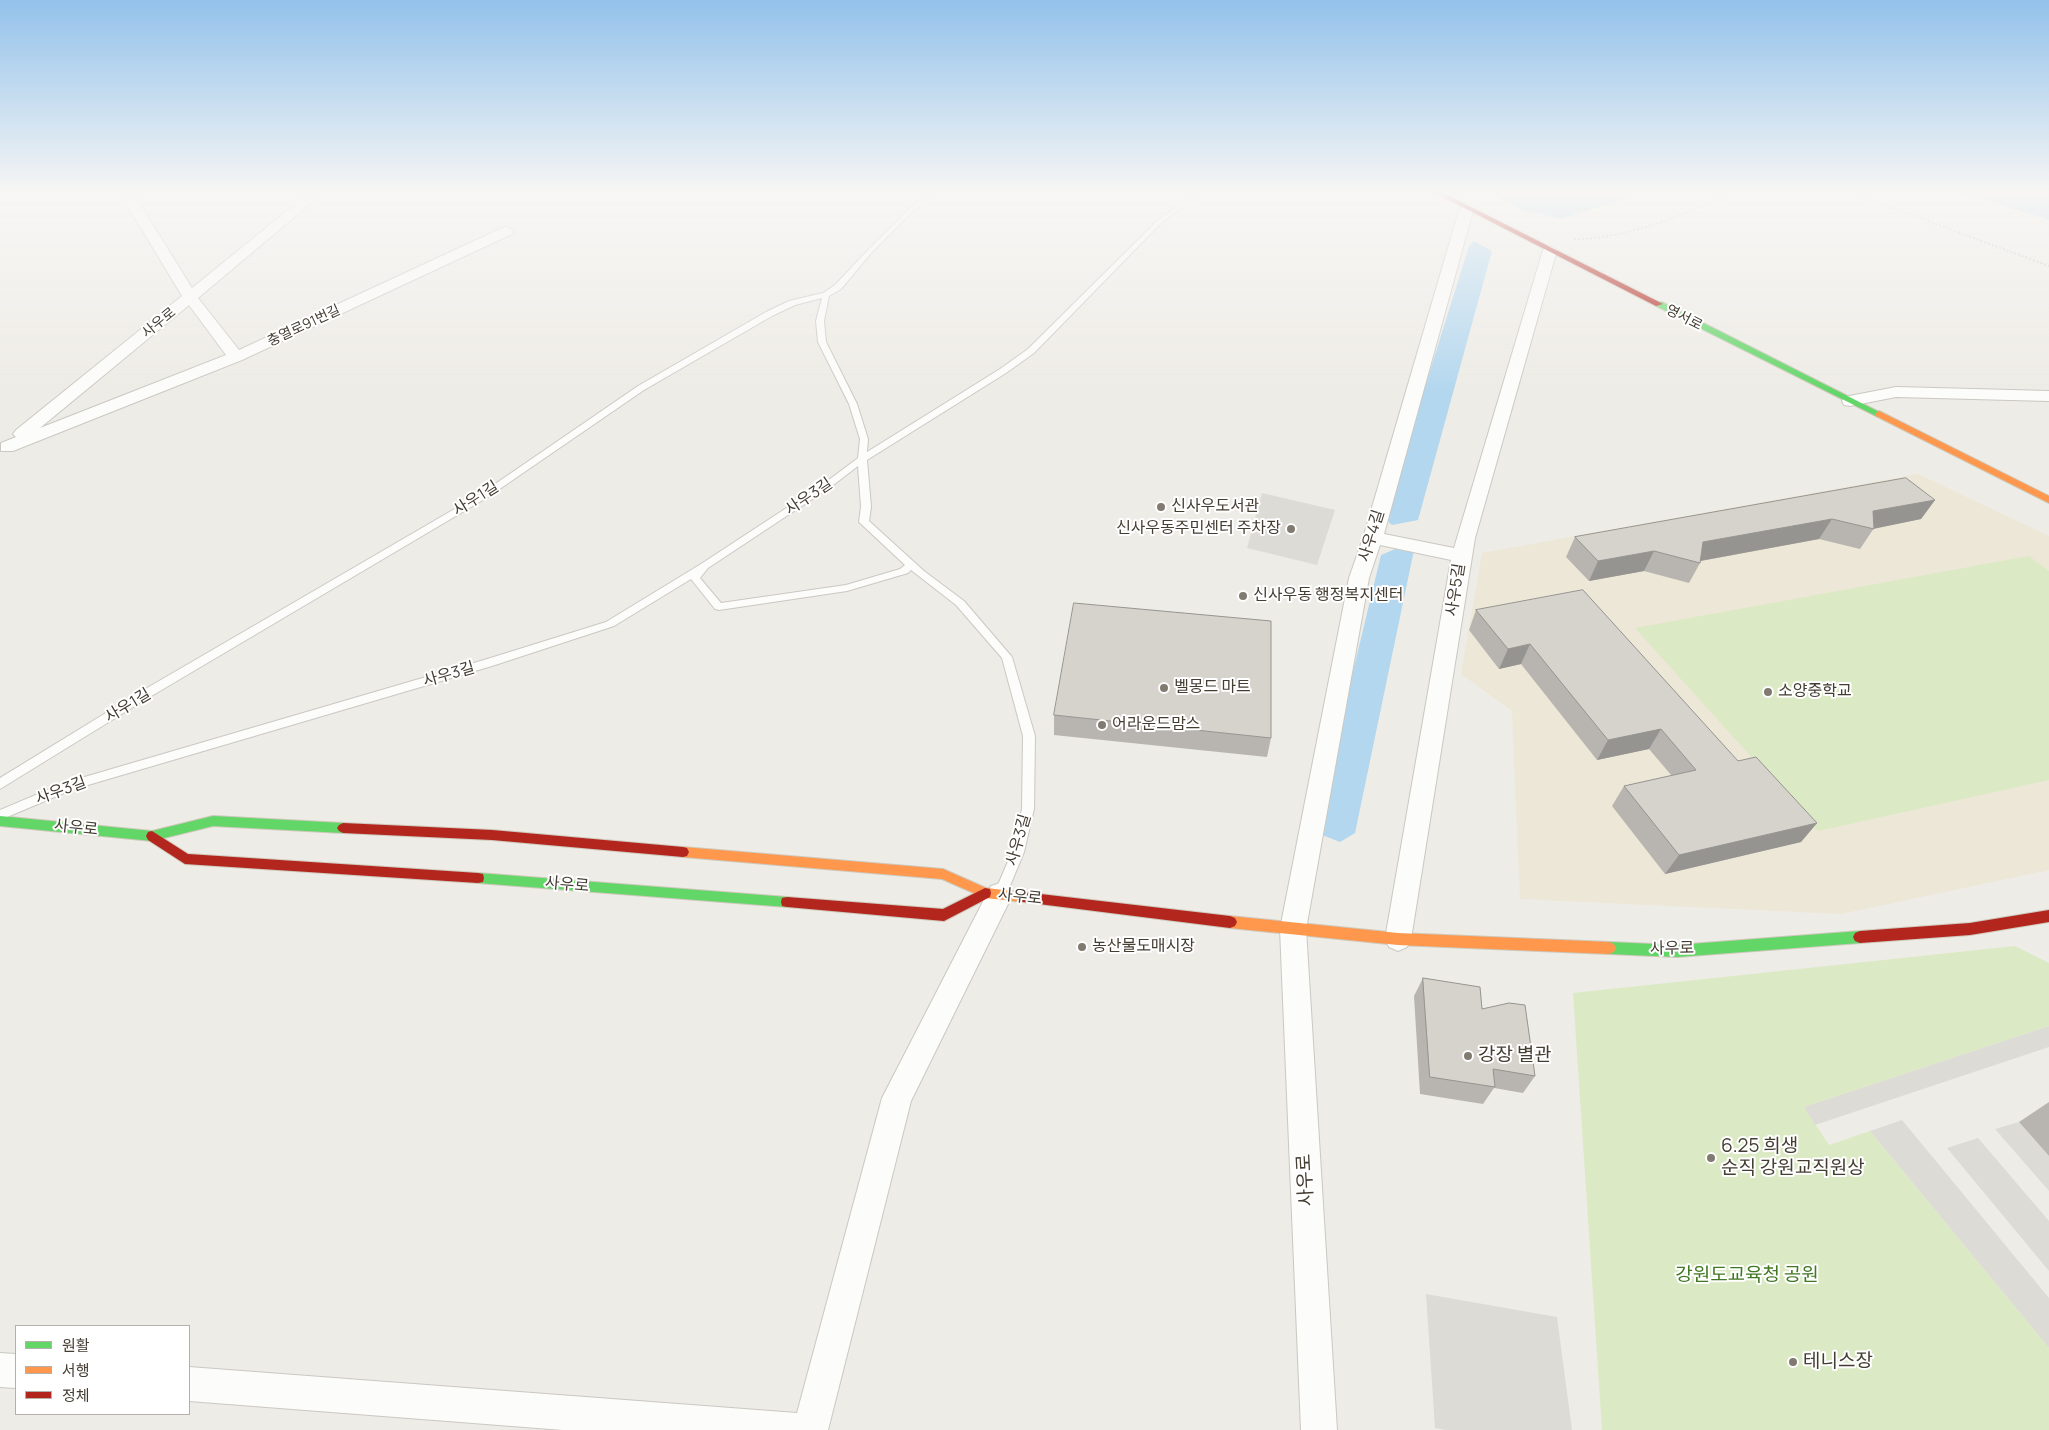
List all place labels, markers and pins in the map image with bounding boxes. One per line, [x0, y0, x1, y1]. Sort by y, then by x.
place label: 신사우도서관 [1171, 497, 1259, 517]
marker: 신사우도서관 [1155, 501, 1167, 513]
place label: 신사우동주민센터 주차장 [1116, 519, 1281, 539]
marker: 신사우동주민센터 주차장 [1285, 523, 1297, 535]
place label: 신사우동 행정복지센터 [1253, 586, 1403, 606]
marker: 신사우동 행정복지센터 [1237, 590, 1249, 602]
place label: 벨몽드 마트 [1174, 678, 1251, 698]
marker: 벨몽드 마트 [1158, 682, 1170, 694]
place label: 소양중학교 [1778, 682, 1852, 702]
marker: 소양중학교 [1762, 686, 1774, 698]
place label: 어라운드맘스 [1112, 715, 1200, 735]
marker: 어라운드맘스 [1096, 719, 1108, 731]
place label: 농산물도매시장 [1092, 937, 1195, 957]
marker: 농산물도매시장 [1076, 941, 1088, 953]
place label: 강장 별관 [1478, 1045, 1552, 1067]
marker: 강장 별관 [1462, 1050, 1474, 1062]
place label: 6.25 희생 순직 강원교직원상 [1721, 1136, 1865, 1180]
marker: 6.25 희생 순직 강원교직원상 [1705, 1152, 1717, 1164]
place label: 테니스장 [1803, 1351, 1873, 1373]
marker: 테니스장 [1787, 1356, 1799, 1368]

